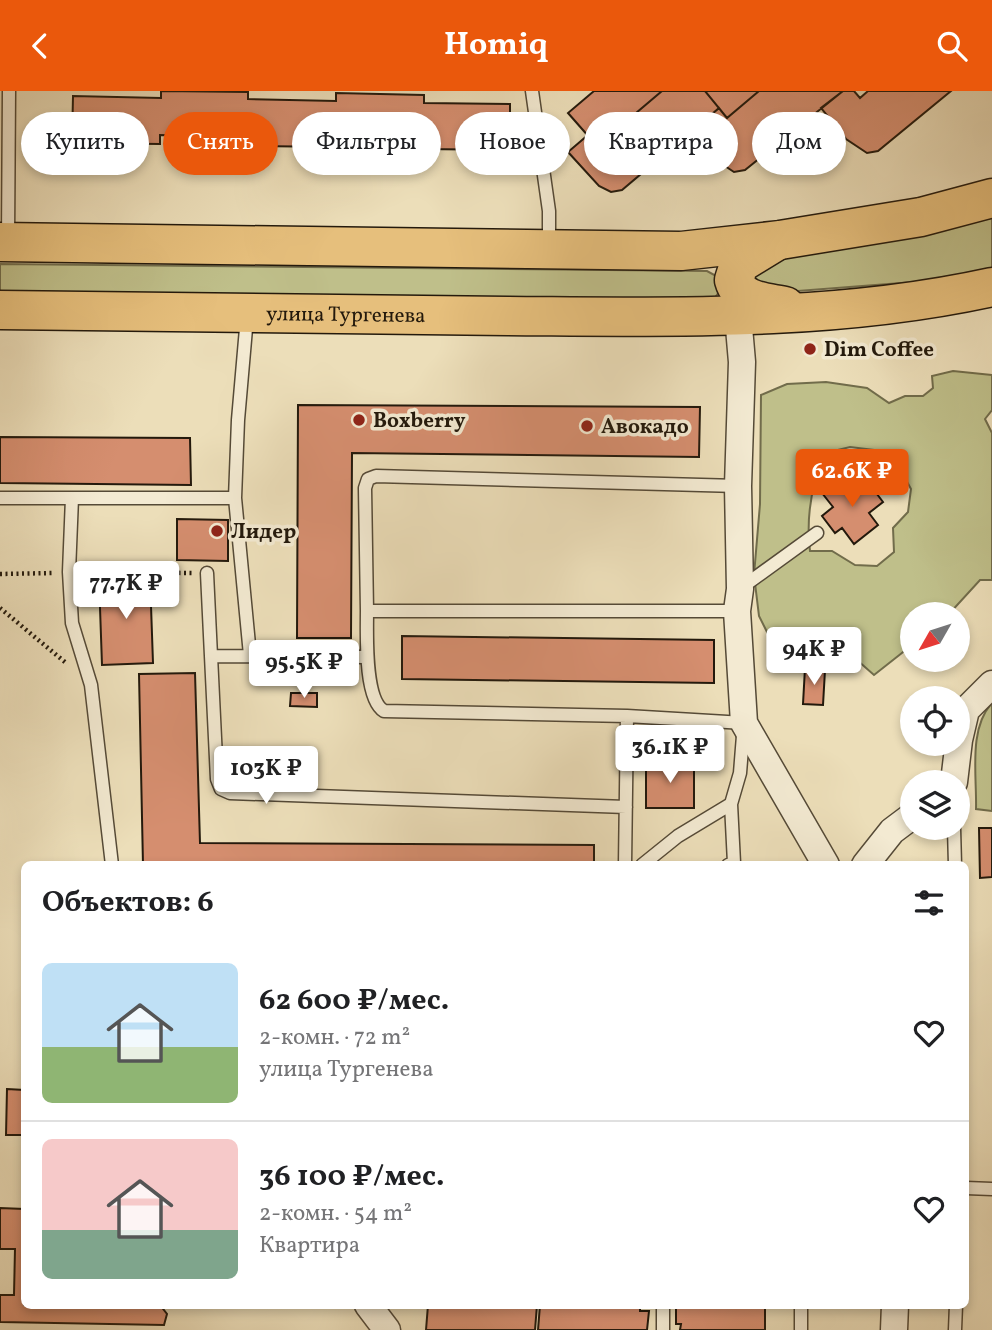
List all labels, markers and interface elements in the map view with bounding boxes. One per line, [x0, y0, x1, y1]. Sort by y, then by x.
text: Homiq [444, 24, 548, 68]
icon: back [21, 27, 59, 65]
icon: search [933, 27, 971, 65]
chip: Купить [21, 112, 149, 175]
chip: Снять [163, 112, 278, 175]
chip: Фильтры [292, 112, 441, 175]
chip: Новое [455, 112, 570, 175]
chip: Квартира [584, 112, 738, 175]
chip: Дом [752, 112, 846, 175]
street label: улица Тургенева [266, 300, 426, 331]
place label: Dim Coffee [824, 336, 934, 365]
marker: Dim Coffee [802, 341, 818, 357]
place label: Boxberry [373, 407, 466, 436]
marker: Boxberry [351, 412, 367, 428]
place label: Авокадо [601, 413, 689, 442]
marker: Авокадо [579, 418, 595, 434]
pin: 62.6K ₽ [787, 449, 917, 509]
text: 62.6K ₽ [812, 456, 892, 488]
place label: Лидер [231, 518, 296, 547]
marker: Лидер [209, 523, 225, 539]
pin: 77.7K ₽ [61, 561, 191, 621]
text: 77.7K ₽ [89, 568, 163, 600]
north arrow [900, 602, 970, 672]
map controls [900, 602, 970, 840]
pin: 94K ₽ [765, 627, 863, 687]
text: 94K ₽ [782, 634, 846, 666]
pin: 95.5K ₽ [239, 641, 369, 700]
text: 95.5K ₽ [265, 647, 343, 679]
button: locate [900, 686, 970, 756]
pin: 36.1K ₽ [605, 725, 735, 785]
text: 36.1K ₽ [631, 732, 709, 764]
pin: 103K ₽ [209, 747, 323, 806]
text: 103K ₽ [230, 753, 302, 785]
button: layers [900, 770, 970, 840]
text: Объектов: 6 [42, 882, 214, 924]
icon: filters [910, 884, 948, 922]
text: 62 600 ₽/мес. [259, 980, 449, 1022]
icon: home [98, 991, 182, 1075]
icon: heart [910, 1014, 948, 1052]
text: 2-комн. · 72 m² [259, 1022, 410, 1054]
text: улица Тургенева [259, 1054, 434, 1086]
text: 36 100 ₽/мес. [259, 1156, 444, 1198]
icon: home [98, 1167, 182, 1251]
icon: heart [910, 1190, 948, 1228]
text: 2-комн. · 54 m² [259, 1198, 412, 1230]
text: Квартира [259, 1230, 360, 1262]

